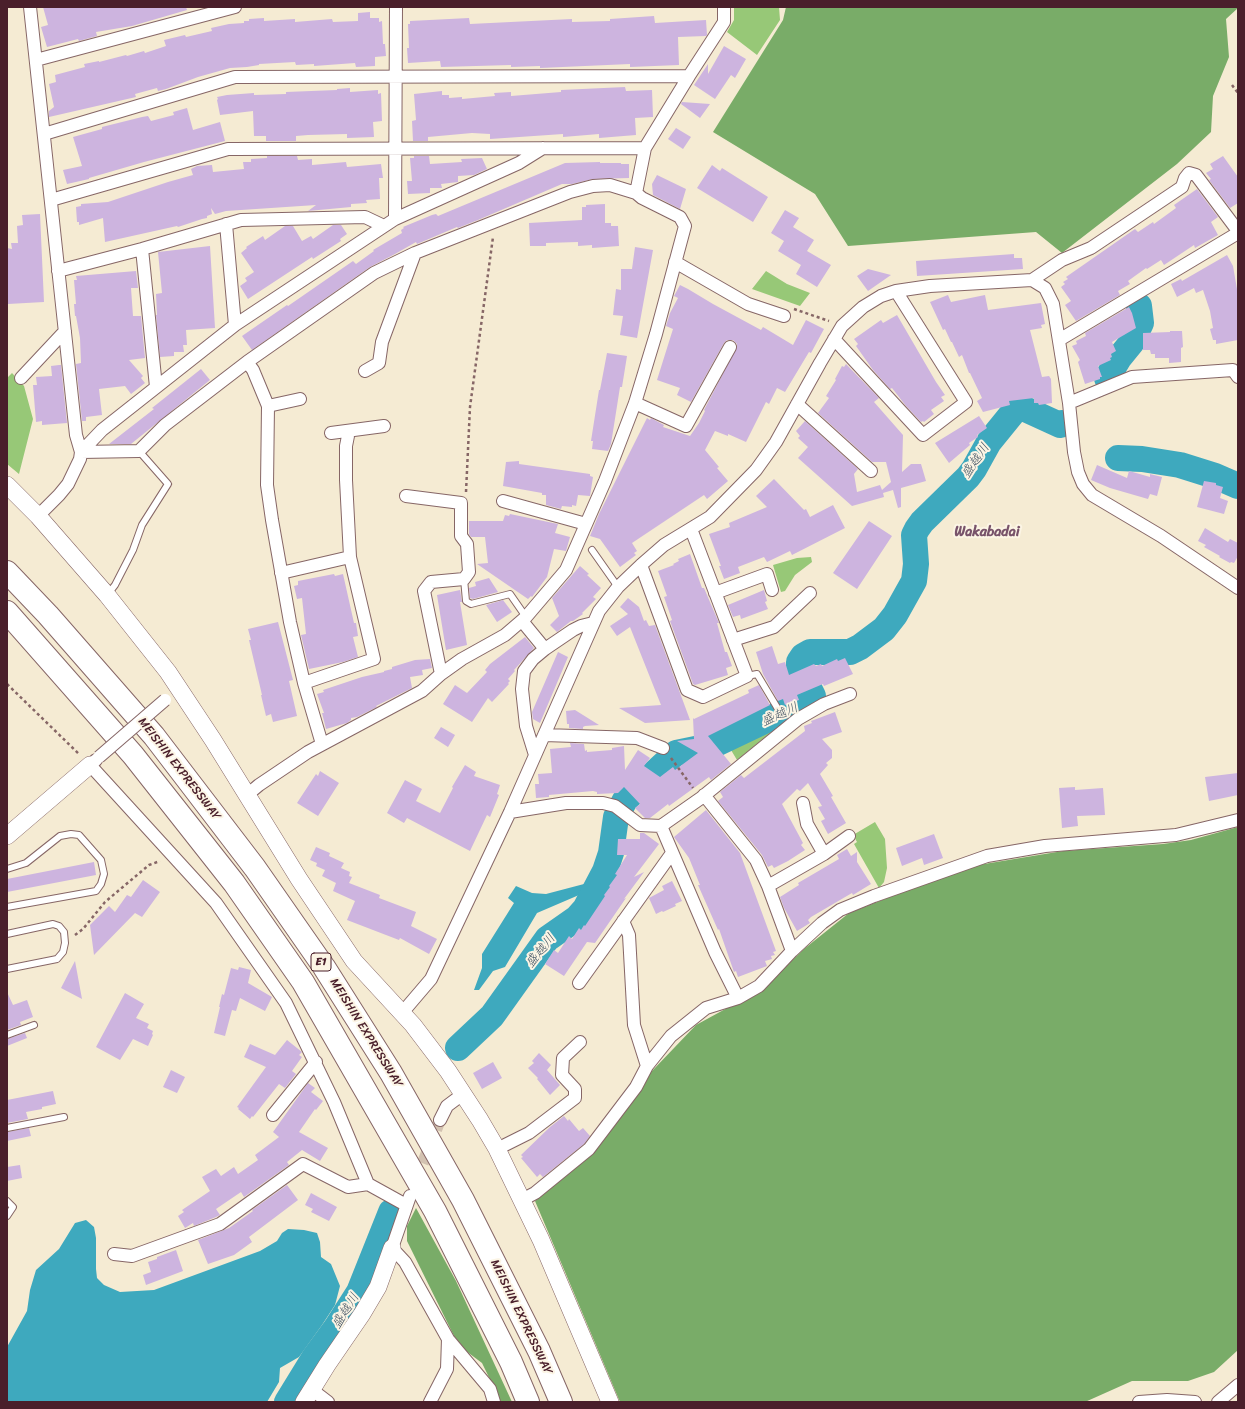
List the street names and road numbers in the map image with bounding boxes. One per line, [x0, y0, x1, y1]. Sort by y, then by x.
street label: MEISHIN EXPRESSWAY [135, 715, 223, 823]
road number: E1 [311, 953, 331, 971]
street label: MEISHIN EXPRESSWAY [327, 976, 405, 1090]
street label: MEISHIN EXPRESSWAY [487, 1257, 555, 1377]

